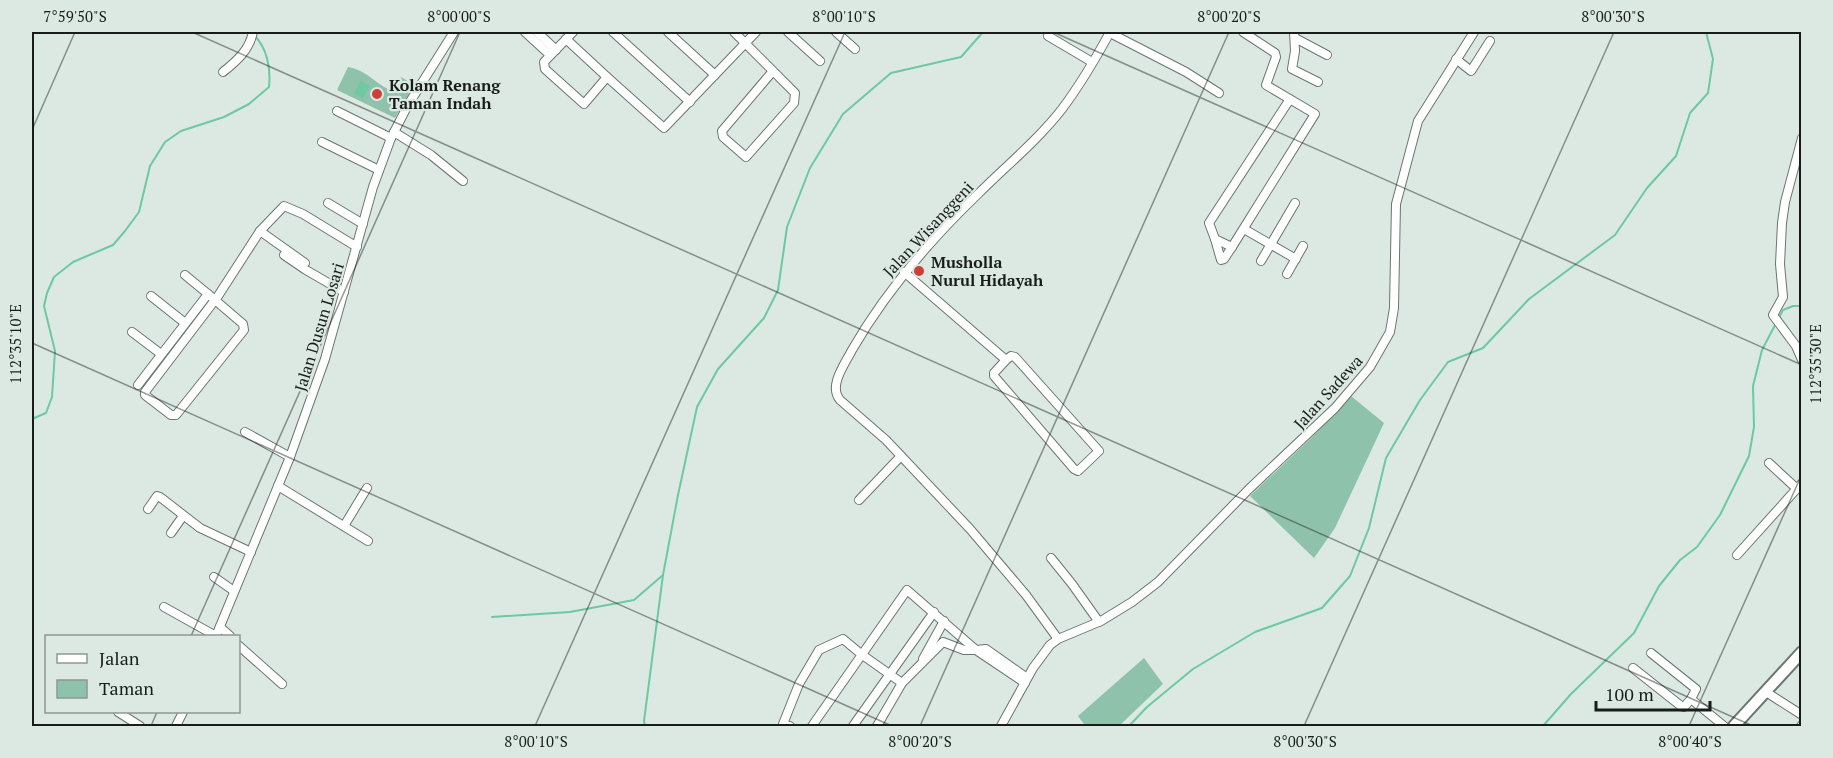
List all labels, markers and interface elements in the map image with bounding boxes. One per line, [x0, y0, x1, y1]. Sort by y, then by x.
text: 7°59'50"S [43, 6, 107, 26]
text: 8°00'00"S [427, 6, 491, 26]
text: 8°00'10"S [812, 6, 876, 26]
text: 8°00'20"S [1197, 6, 1261, 26]
text: 8°00'30"S [1581, 6, 1645, 26]
place label: Kolam Renang Taman Indah [389, 74, 501, 114]
marker: Kolam Renang Taman Indah [370, 87, 384, 101]
street label: Jalan Wisanggeni [878, 176, 978, 282]
place label: Musholla Nurul Hidayah [931, 251, 1044, 291]
street label: Jalan Dusun Losari [289, 260, 349, 394]
marker: Musholla Nurul Hidayah [912, 264, 926, 278]
text: 112°35'10"E [5, 304, 25, 384]
text: 112°35'30"E [1805, 324, 1825, 404]
street label: Jalan Sadewa [1289, 350, 1367, 434]
legend [45, 635, 240, 713]
text: Jalan [99, 646, 140, 670]
scale bar [1596, 674, 1710, 712]
text: Taman [99, 676, 154, 700]
text: 100 m [1605, 682, 1654, 706]
text: 8°00'10"S [504, 731, 568, 751]
text: 8°00'20"S [888, 731, 952, 751]
text: 8°00'30"S [1273, 731, 1337, 751]
text: 8°00'40"S [1658, 731, 1722, 751]

